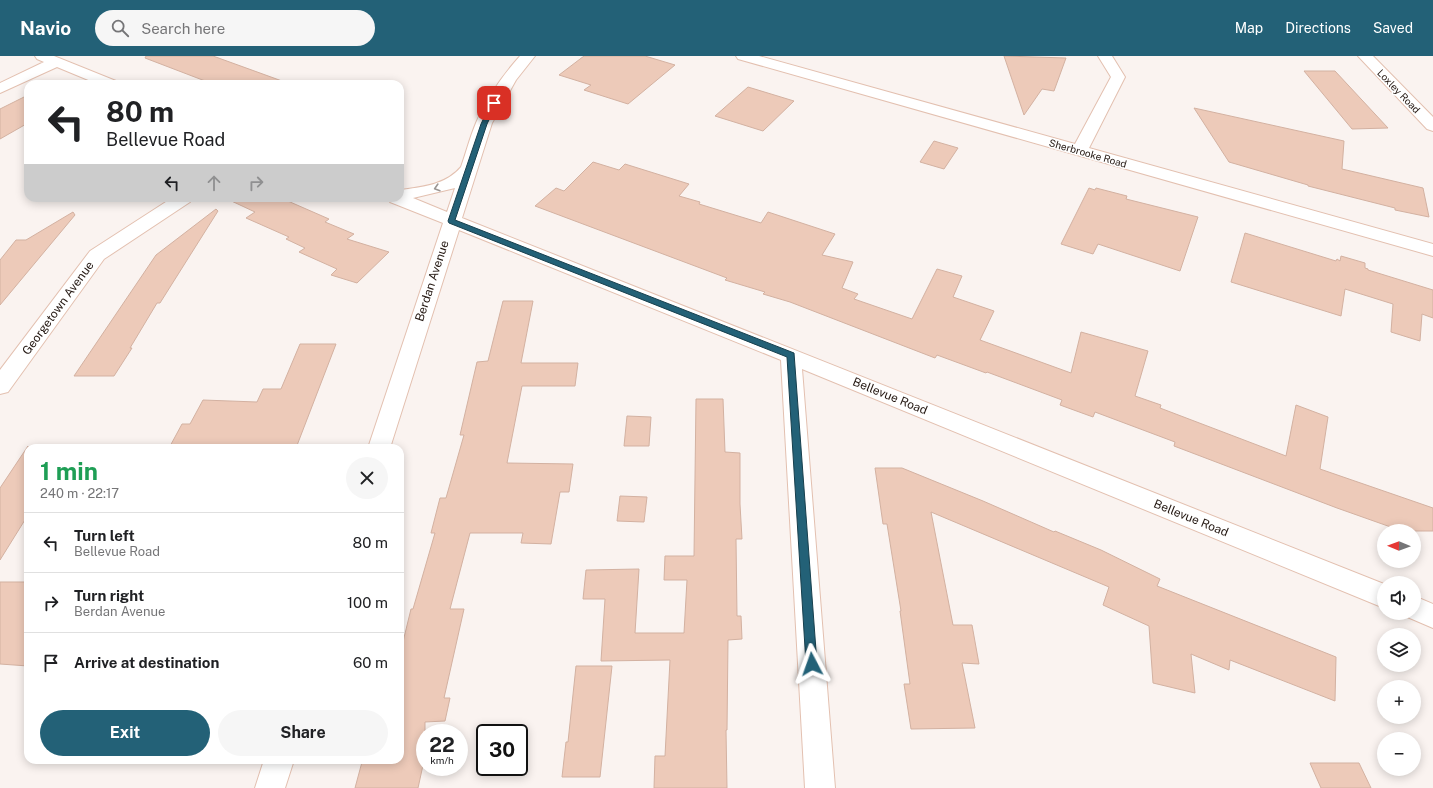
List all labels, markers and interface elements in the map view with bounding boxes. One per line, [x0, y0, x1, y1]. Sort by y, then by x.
search box [95, 10, 375, 46]
text: Navio [20, 17, 71, 39]
icon: search [109, 17, 131, 39]
text: Search here [141, 20, 225, 37]
text: Map [1235, 20, 1263, 36]
text: Directions [1285, 20, 1351, 36]
text: Saved [1373, 20, 1413, 36]
street label: Loxley Road [1375, 67, 1423, 115]
pin [477, 86, 511, 120]
icon: arrive [483, 92, 505, 114]
text: 80 m [106, 95, 174, 128]
icon: left [40, 96, 92, 148]
text: Bellevue Road [106, 129, 225, 150]
street label: Sherbrooke Road [1048, 136, 1128, 170]
icon: left [161, 172, 183, 194]
icon: ahead [203, 172, 225, 194]
icon: right [245, 172, 267, 194]
one-way arrow [433, 183, 440, 192]
street label: Berdan Avenue [412, 239, 452, 323]
street label: Georgetown Avenue [19, 258, 97, 358]
street label: Bellevue Road [851, 375, 929, 417]
text: 1 min [40, 457, 98, 485]
button: close [346, 457, 388, 499]
text: 240 m · 22:17 [40, 486, 119, 501]
street label: Bellevue Road [1152, 497, 1230, 539]
north arrow [1377, 524, 1421, 568]
map controls [1377, 524, 1421, 776]
text: Turn left [74, 527, 135, 544]
icon: left [40, 532, 62, 554]
text: 80 m [353, 534, 388, 551]
text: Bellevue Road [74, 544, 160, 559]
button: sound [1377, 576, 1421, 620]
text: Turn right [74, 587, 144, 604]
icon: right [40, 592, 62, 614]
text: 100 m [347, 594, 388, 611]
text: Berdan Avenue [74, 604, 165, 619]
button: layers [1377, 628, 1421, 672]
position arrow [791, 643, 833, 685]
icon: arrive [40, 652, 62, 674]
text: Arrive at destination [74, 654, 219, 671]
text: 60 m [353, 654, 388, 671]
button: + [1377, 680, 1421, 724]
button: Exit [40, 710, 210, 756]
button: Share [218, 710, 388, 756]
speed limit sign: 30 [476, 724, 528, 776]
button: − [1377, 732, 1421, 776]
text: 22 [429, 733, 455, 757]
text: km/h [430, 754, 454, 766]

